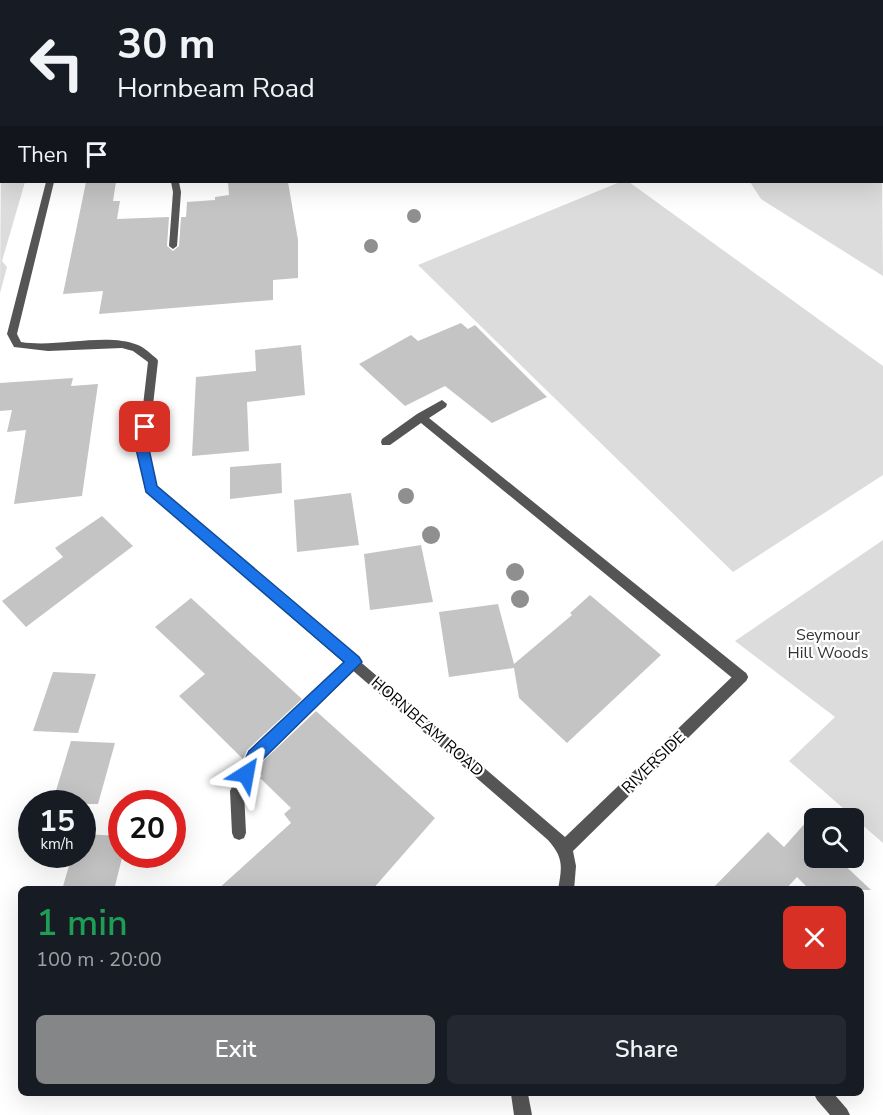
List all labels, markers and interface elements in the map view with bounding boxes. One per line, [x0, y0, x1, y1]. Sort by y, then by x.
text: 30 m [117, 16, 216, 73]
icon: left [18, 24, 96, 102]
text: Hornbeam Road [117, 70, 315, 107]
icon: arrive [80, 138, 113, 171]
text: Then [18, 140, 68, 170]
pin [119, 401, 170, 452]
icon: arrive [128, 410, 161, 443]
park label: Seymour Hill Woods [788, 624, 868, 664]
street label: HORNBEAM ROAD [366, 672, 488, 782]
street label: RIVERSIDE [617, 727, 690, 799]
position arrow [214, 742, 278, 806]
speed limit sign: 20 [108, 790, 186, 868]
text: 15 [39, 801, 75, 842]
map controls [804, 808, 864, 868]
button: search [804, 808, 864, 868]
text: km/h [40, 834, 74, 854]
text: 1 min [36, 899, 128, 948]
button: close [783, 906, 846, 969]
text: 100 m · 20:00 [36, 946, 162, 973]
button: Exit [36, 1015, 435, 1084]
button: Share [447, 1015, 846, 1084]

